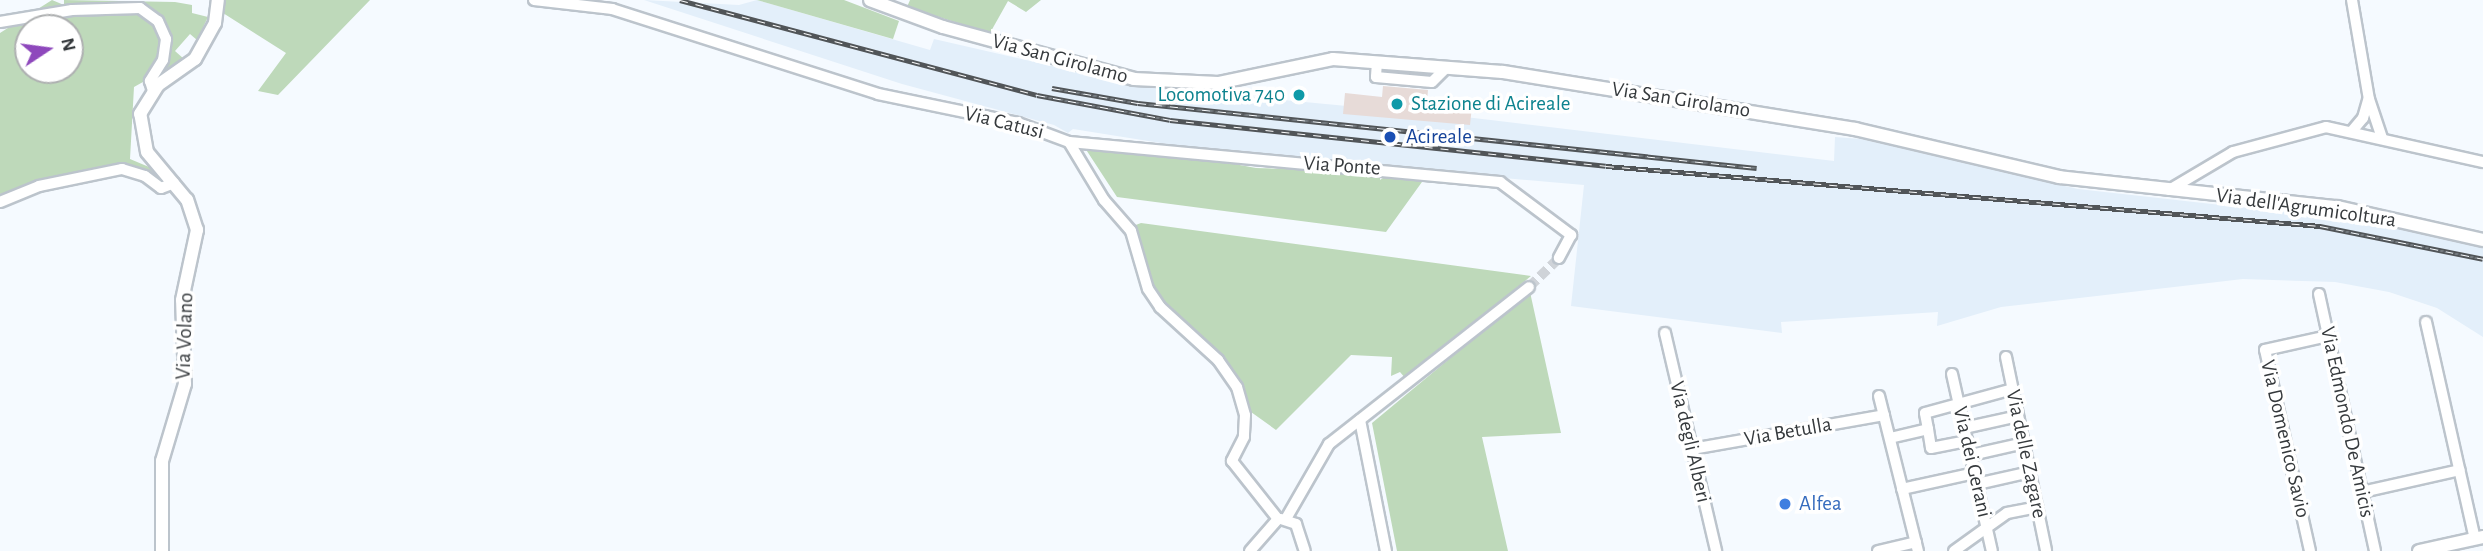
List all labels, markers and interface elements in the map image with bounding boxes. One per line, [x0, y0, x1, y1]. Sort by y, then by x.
north arrow [14, 14, 84, 84]
street label: Via San Girolamo [989, 29, 1131, 89]
text: N [57, 36, 79, 53]
street label: Via San Girolamo [1610, 77, 1752, 123]
place label: Locomotiva 740 [1158, 82, 1285, 108]
marker: Locomotiva 740 [1291, 87, 1307, 103]
place label: Stazione di Acireale [1411, 91, 1570, 117]
marker: Stazione di Acireale [1389, 96, 1405, 112]
street label: Via Catusi [962, 101, 1046, 145]
place label: Acireale [1406, 124, 1472, 150]
marker: Acireale [1380, 127, 1400, 147]
street label: Via Ponte [1303, 151, 1381, 181]
street label: Via dell'Agrumicoltura [2214, 183, 2398, 233]
street label: Via Volano [171, 292, 199, 380]
street label: Via Edmondo De Amicis [2314, 324, 2380, 520]
street label: Via Domenico Savio [2255, 358, 2315, 520]
street label: Via degli Alberi [1664, 379, 1716, 505]
street label: Via delle Zagare [2000, 387, 2052, 521]
street label: Via dei Gerani [1947, 404, 1997, 520]
street label: Via Betulla [1742, 412, 1834, 452]
place label: Alfea [1799, 491, 1842, 517]
marker: Alfea [1777, 496, 1793, 512]

